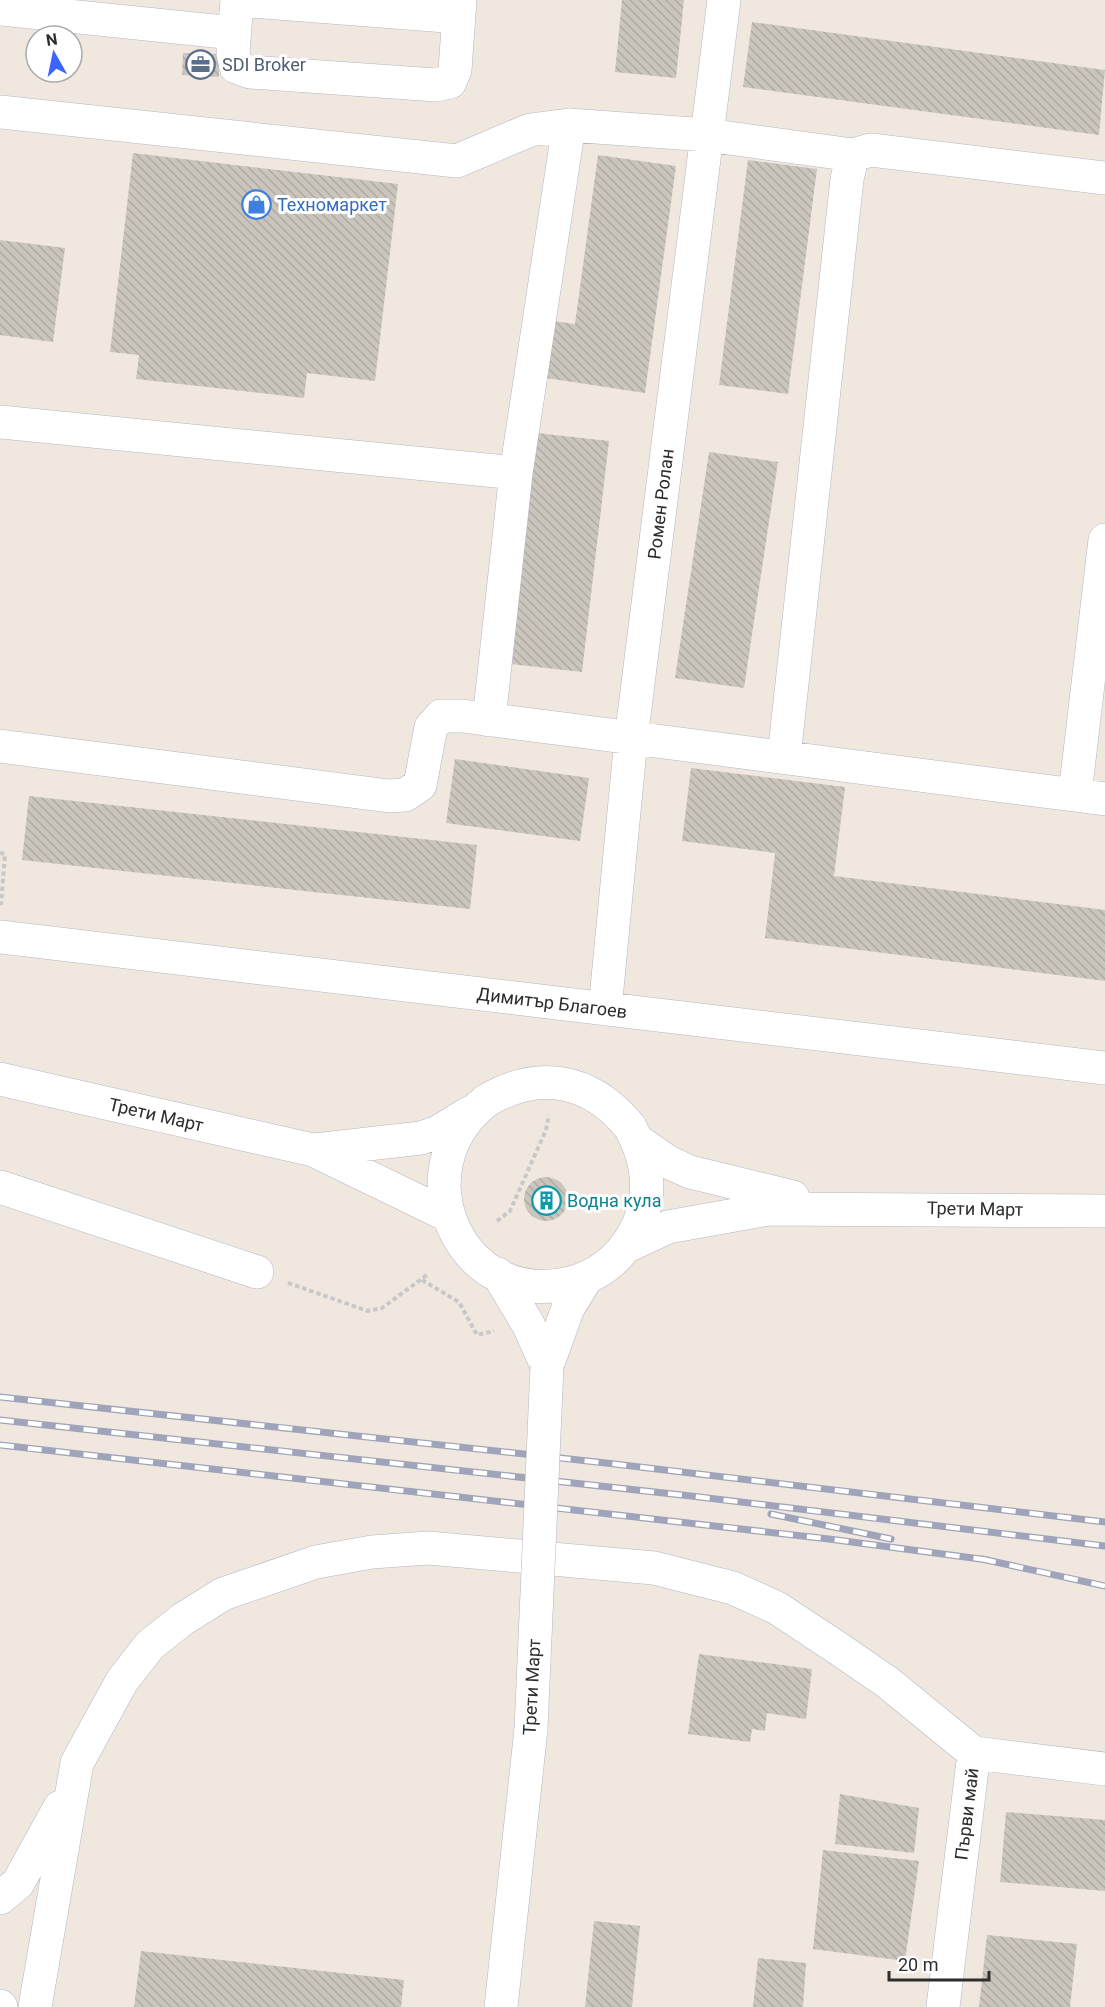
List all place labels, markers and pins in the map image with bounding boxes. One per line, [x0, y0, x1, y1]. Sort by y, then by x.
office icon: SDI Broker [185, 49, 217, 81]
place label: SDI Broker [222, 54, 306, 75]
shop icon: Техномаркет [240, 189, 272, 221]
place label: Техномаркет [277, 194, 387, 215]
building icon: Водна кула [530, 1185, 562, 1217]
place label: Водна кула [567, 1190, 661, 1211]

